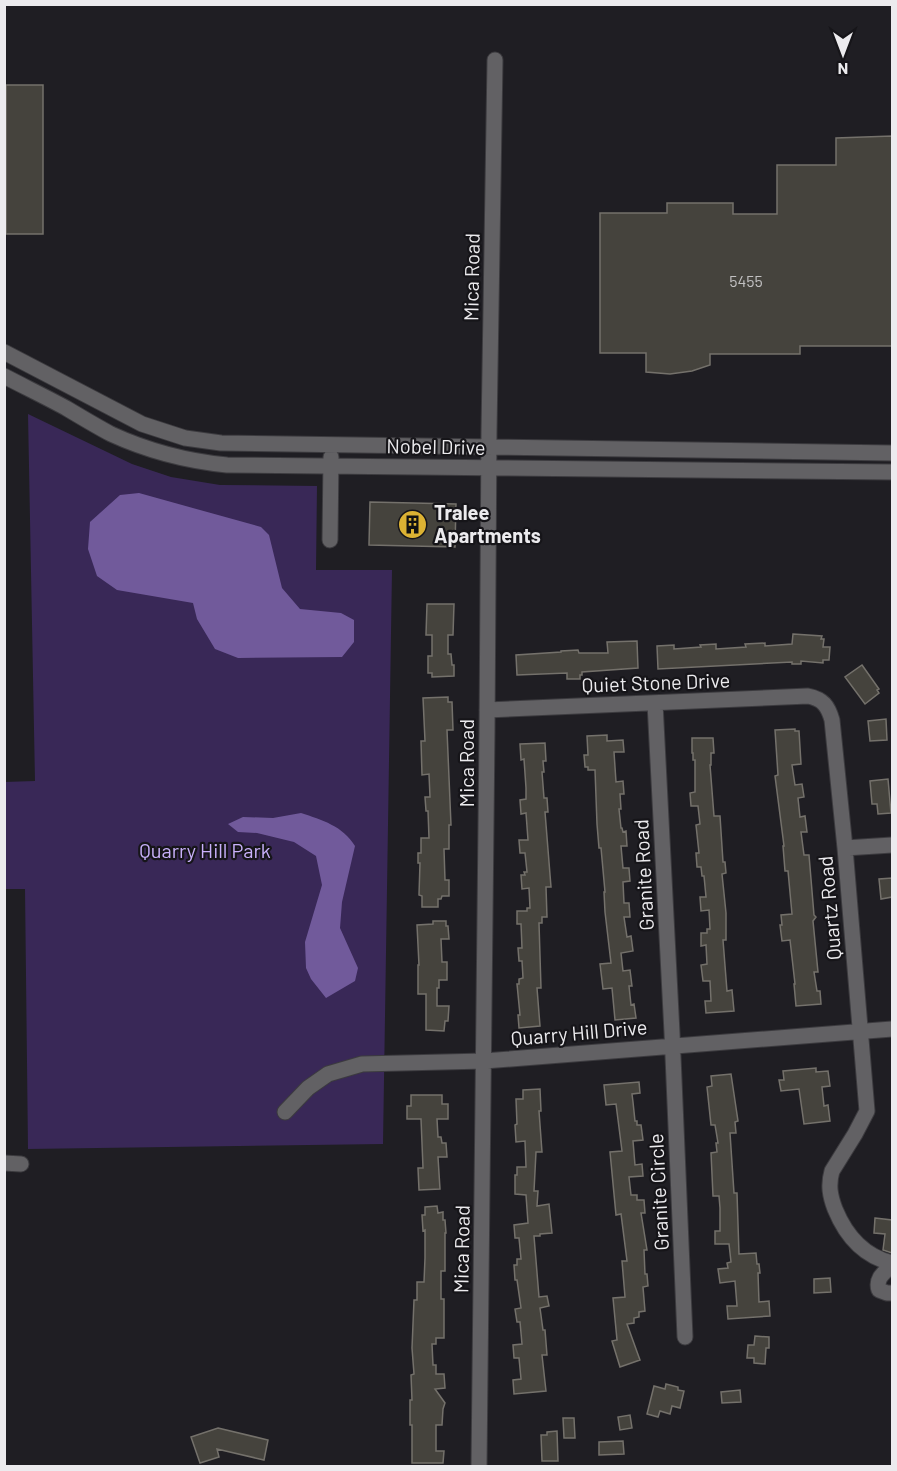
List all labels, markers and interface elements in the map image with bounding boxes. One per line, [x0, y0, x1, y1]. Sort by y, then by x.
north arrow [813, 24, 873, 84]
text: N [838, 60, 848, 79]
street label: Mica Road [458, 233, 484, 321]
house number: 5455 [729, 271, 763, 290]
street label: Nobel Drive [386, 433, 486, 459]
place label: Tralee Apartments [434, 500, 541, 547]
building icon: Tralee Apartments [397, 508, 429, 540]
street label: Quiet Stone Drive [581, 667, 731, 697]
street label: Mica Road [454, 719, 478, 807]
street label: Granite Road [628, 819, 658, 931]
park label: Quarry Hill Park [139, 838, 271, 862]
street label: Quartz Road [812, 855, 846, 961]
street label: Quarry Hill Drive [510, 1014, 648, 1050]
street label: Granite Circle [643, 1133, 673, 1251]
street label: Mica Road [448, 1205, 474, 1293]

